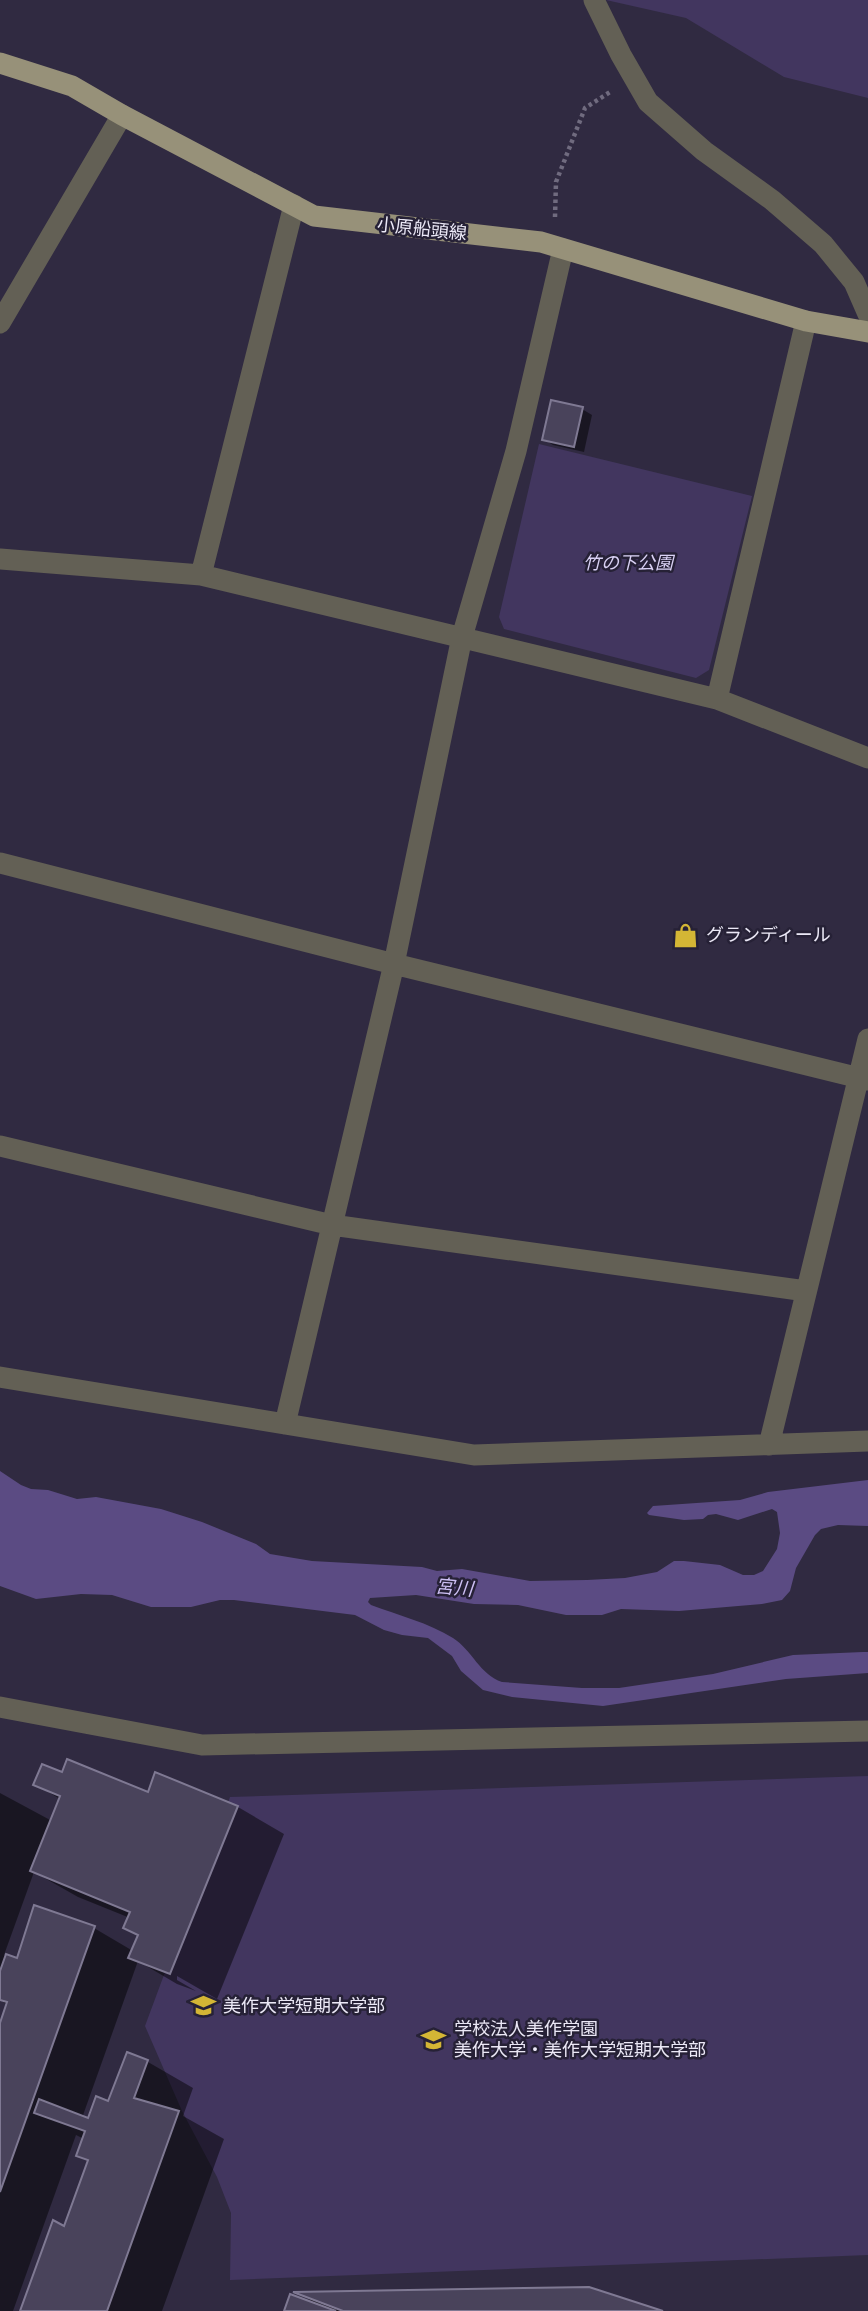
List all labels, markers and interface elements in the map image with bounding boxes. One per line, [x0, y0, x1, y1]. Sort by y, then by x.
street label: 小原船頭線 [376, 211, 468, 245]
park label: 竹の下公園 [583, 550, 676, 574]
shop icon: グランディール [672, 921, 700, 949]
place label: グランディール [706, 922, 831, 946]
water label: 宮川 [434, 1572, 476, 1601]
school or university icon: 美作大学短期大学部 [189, 1992, 217, 2020]
place label: 美作大学短期大学部 [223, 1993, 385, 2017]
place label: 学校法人美作学園 美作大学・美作大学短期大学部 [454, 2016, 706, 2061]
school or university icon: 学校法人美作学園 美作大学・美作大学短期大学部 [420, 2025, 448, 2053]

